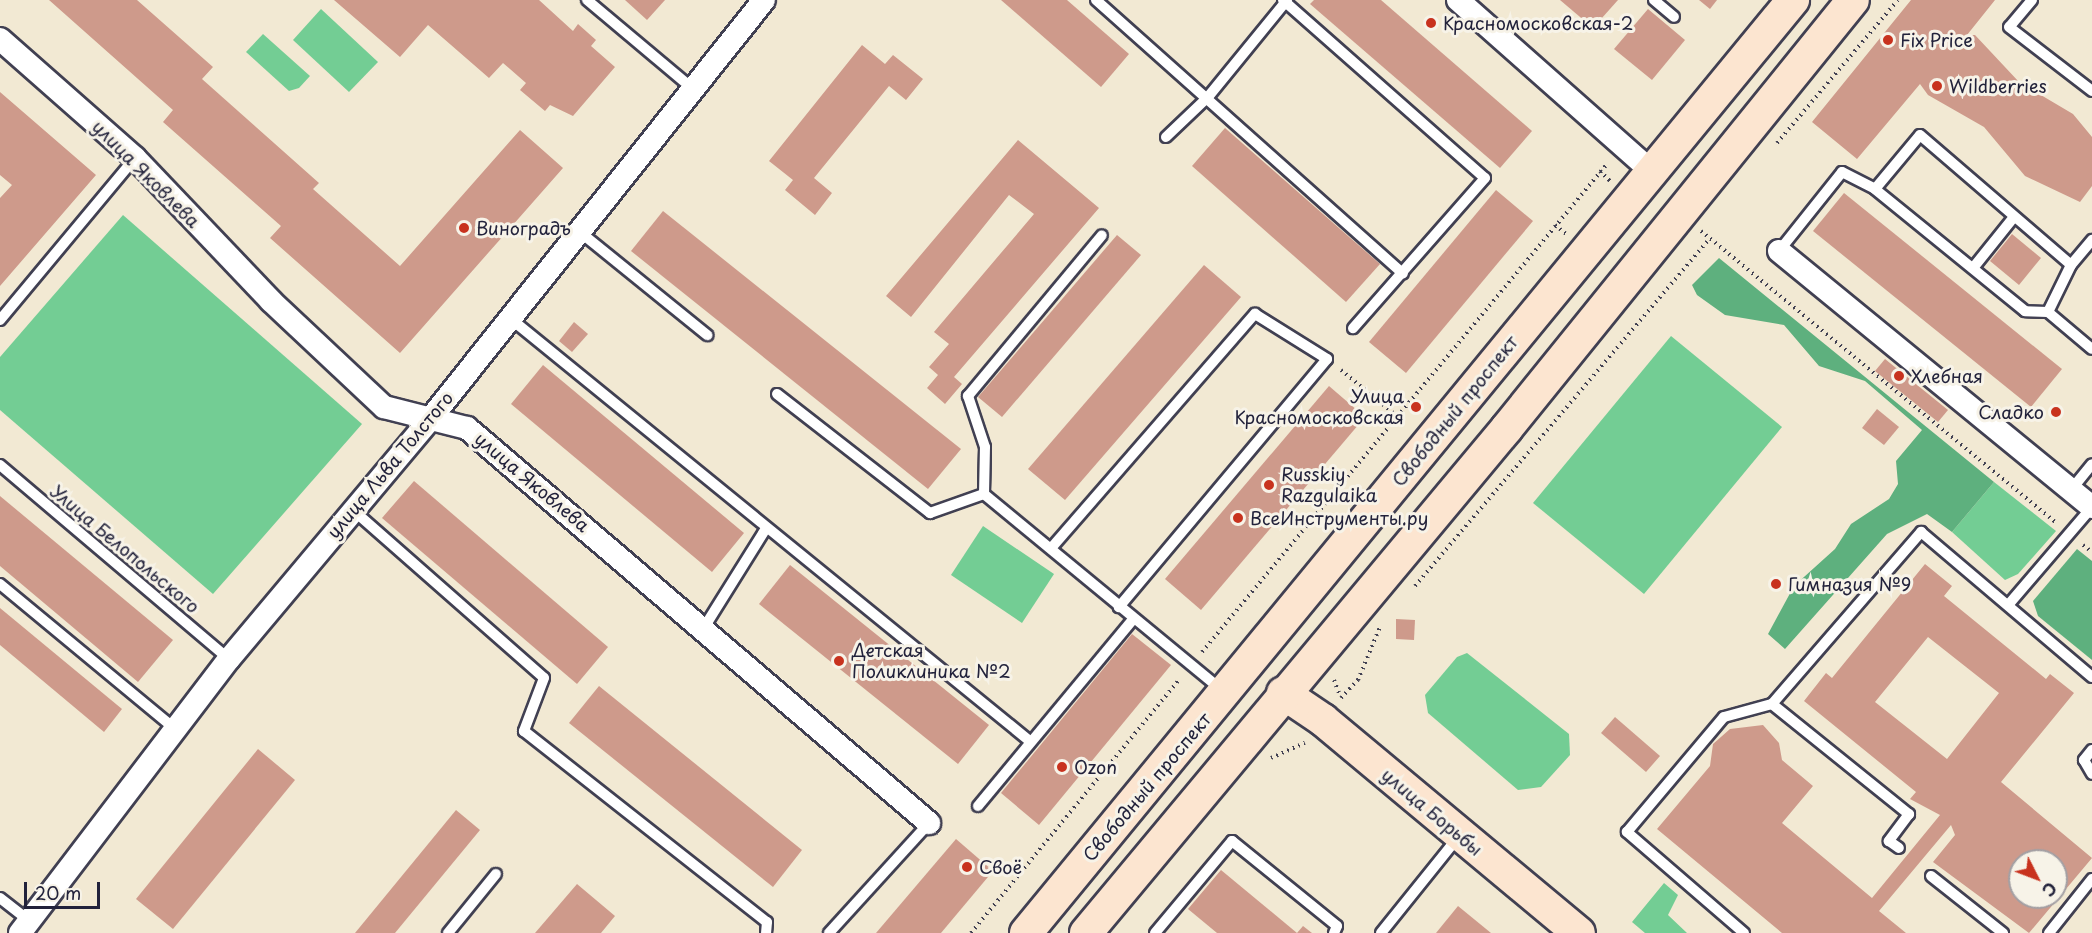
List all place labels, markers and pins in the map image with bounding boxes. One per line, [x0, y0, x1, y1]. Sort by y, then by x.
place label: Красномосковская-2 [1443, 12, 1633, 34]
marker: Красномосковская-2 [1424, 16, 1438, 30]
place label: Fix Price [1900, 29, 1973, 51]
marker: Fix Price [1881, 33, 1895, 47]
place label: Wildberries [1949, 75, 2047, 97]
marker: Wildberries [1930, 79, 1944, 93]
place label: Виноградъ [476, 217, 571, 239]
marker: Виноградъ [457, 221, 471, 235]
place label: Хлебная [1911, 365, 1983, 387]
marker: Хлебная [1892, 369, 1906, 383]
place label: Улица Красномосковская [1234, 386, 1404, 428]
marker: Улица Красномосковская [1409, 400, 1423, 414]
place label: Сладко [1978, 401, 2044, 423]
marker: Сладко [2049, 405, 2063, 419]
place label: Russkiy Razgulaika [1281, 464, 1377, 506]
marker: Russkiy Razgulaika [1262, 478, 1276, 492]
place label: ВсеИнструменты.ру [1250, 507, 1428, 529]
marker: ВсеИнструменты.ру [1231, 511, 1245, 525]
place label: Гимназия №9 [1788, 573, 1911, 595]
marker: Гимназия №9 [1769, 577, 1783, 591]
place label: Детская Поликлиника №2 [852, 640, 1011, 682]
marker: Детская Поликлиника №2 [830, 652, 848, 670]
place label: Ozon [1074, 756, 1117, 778]
marker: Ozon [1055, 760, 1069, 774]
place label: Своё [979, 856, 1022, 878]
marker: Своё [960, 860, 974, 874]

